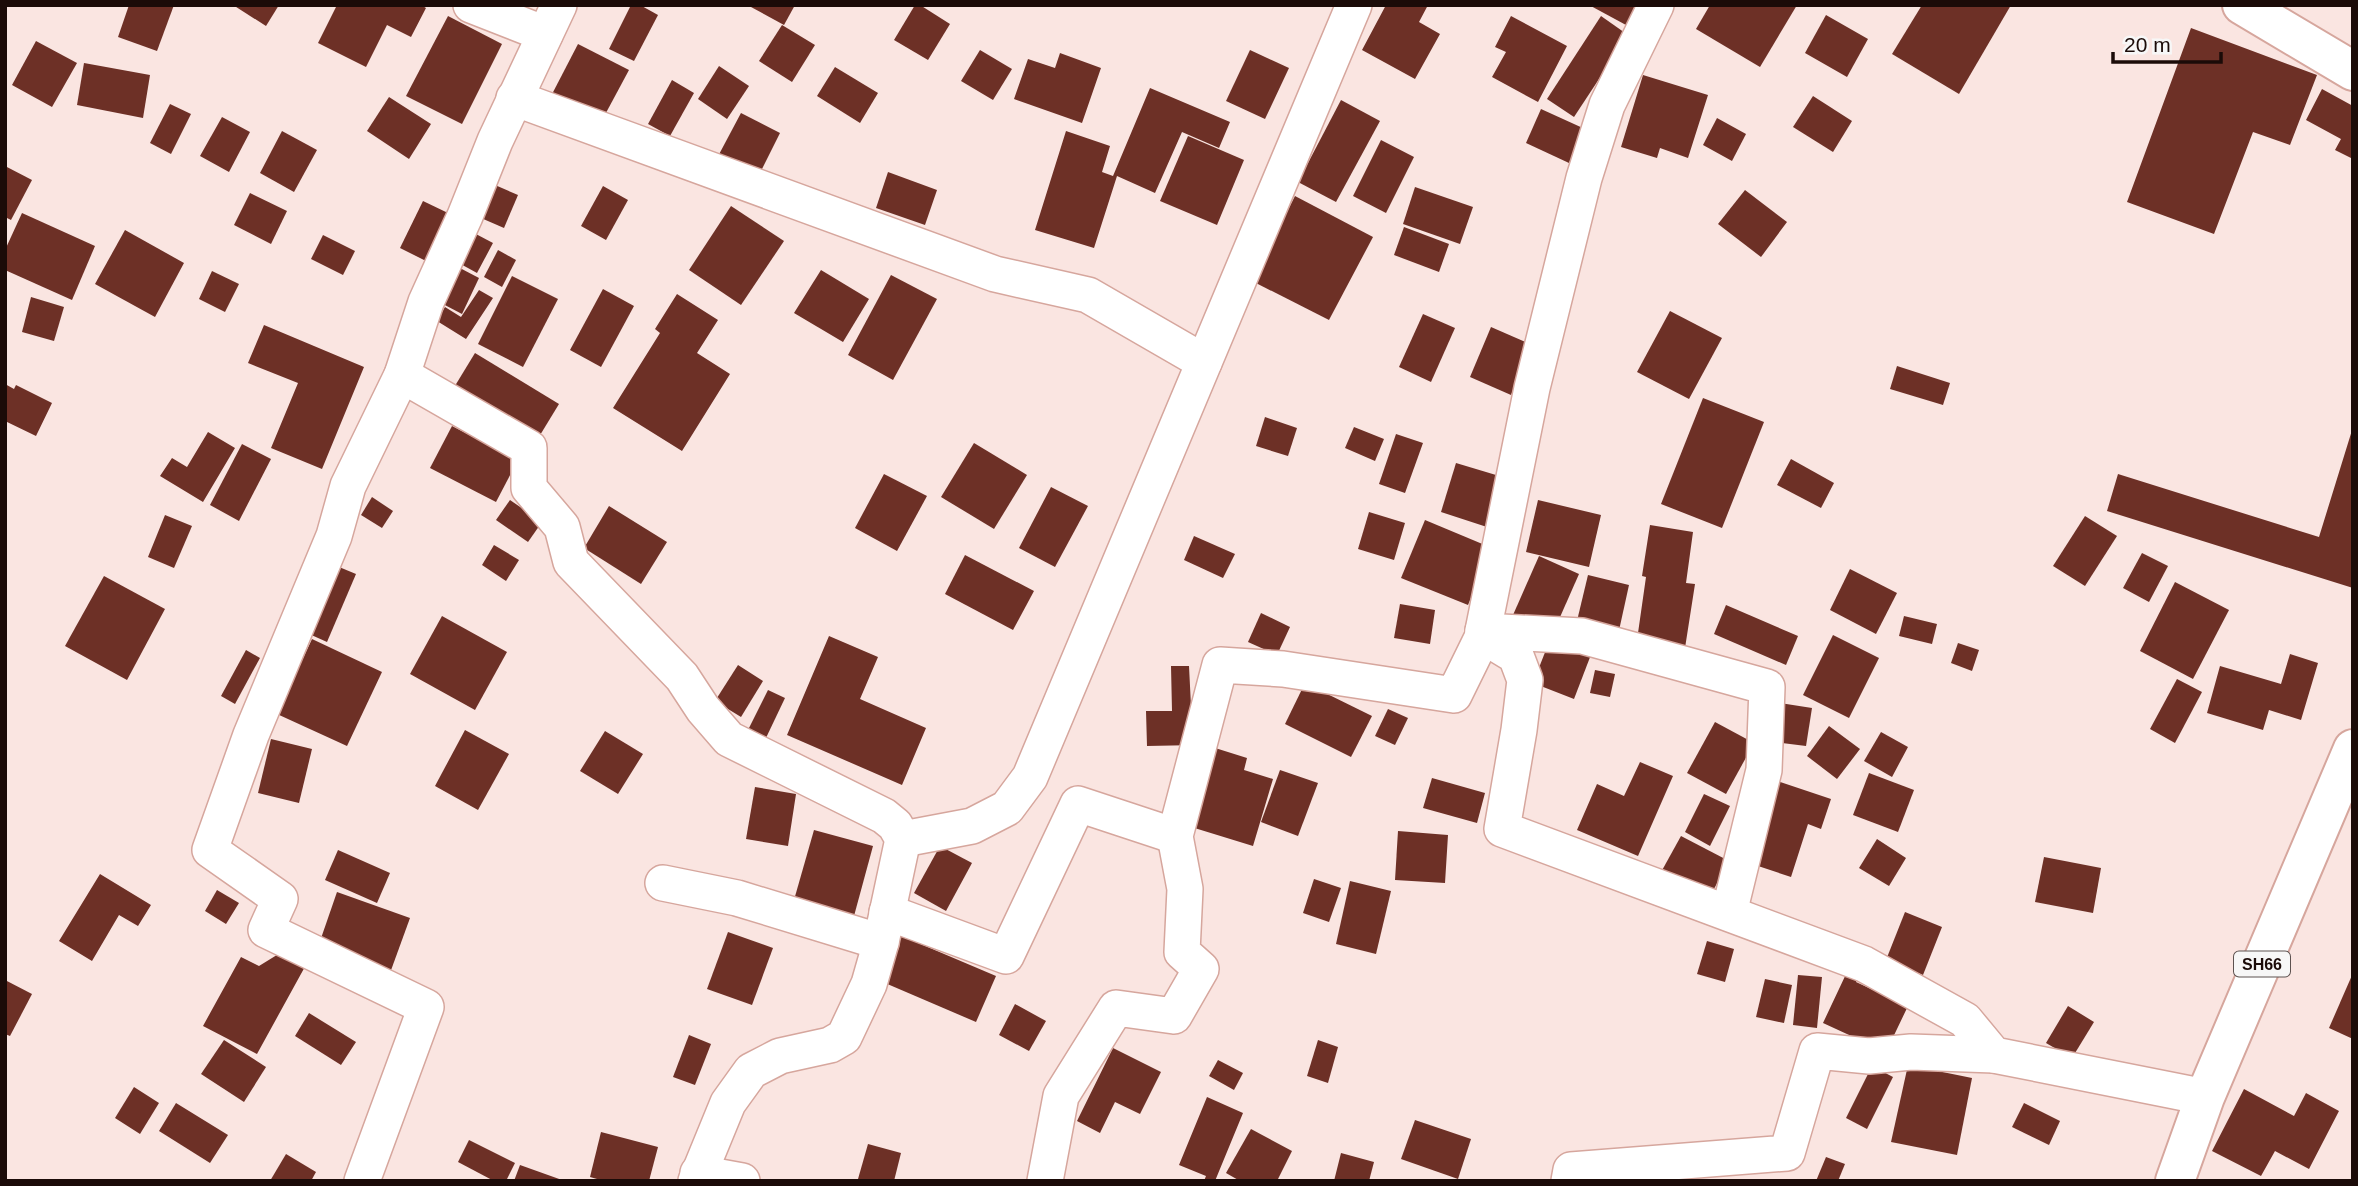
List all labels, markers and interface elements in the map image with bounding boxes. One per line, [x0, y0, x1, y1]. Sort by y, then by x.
scale bar [2113, 21, 2222, 65]
text: 20 m [2124, 33, 2171, 56]
road number: SH66 [2234, 952, 2290, 976]

